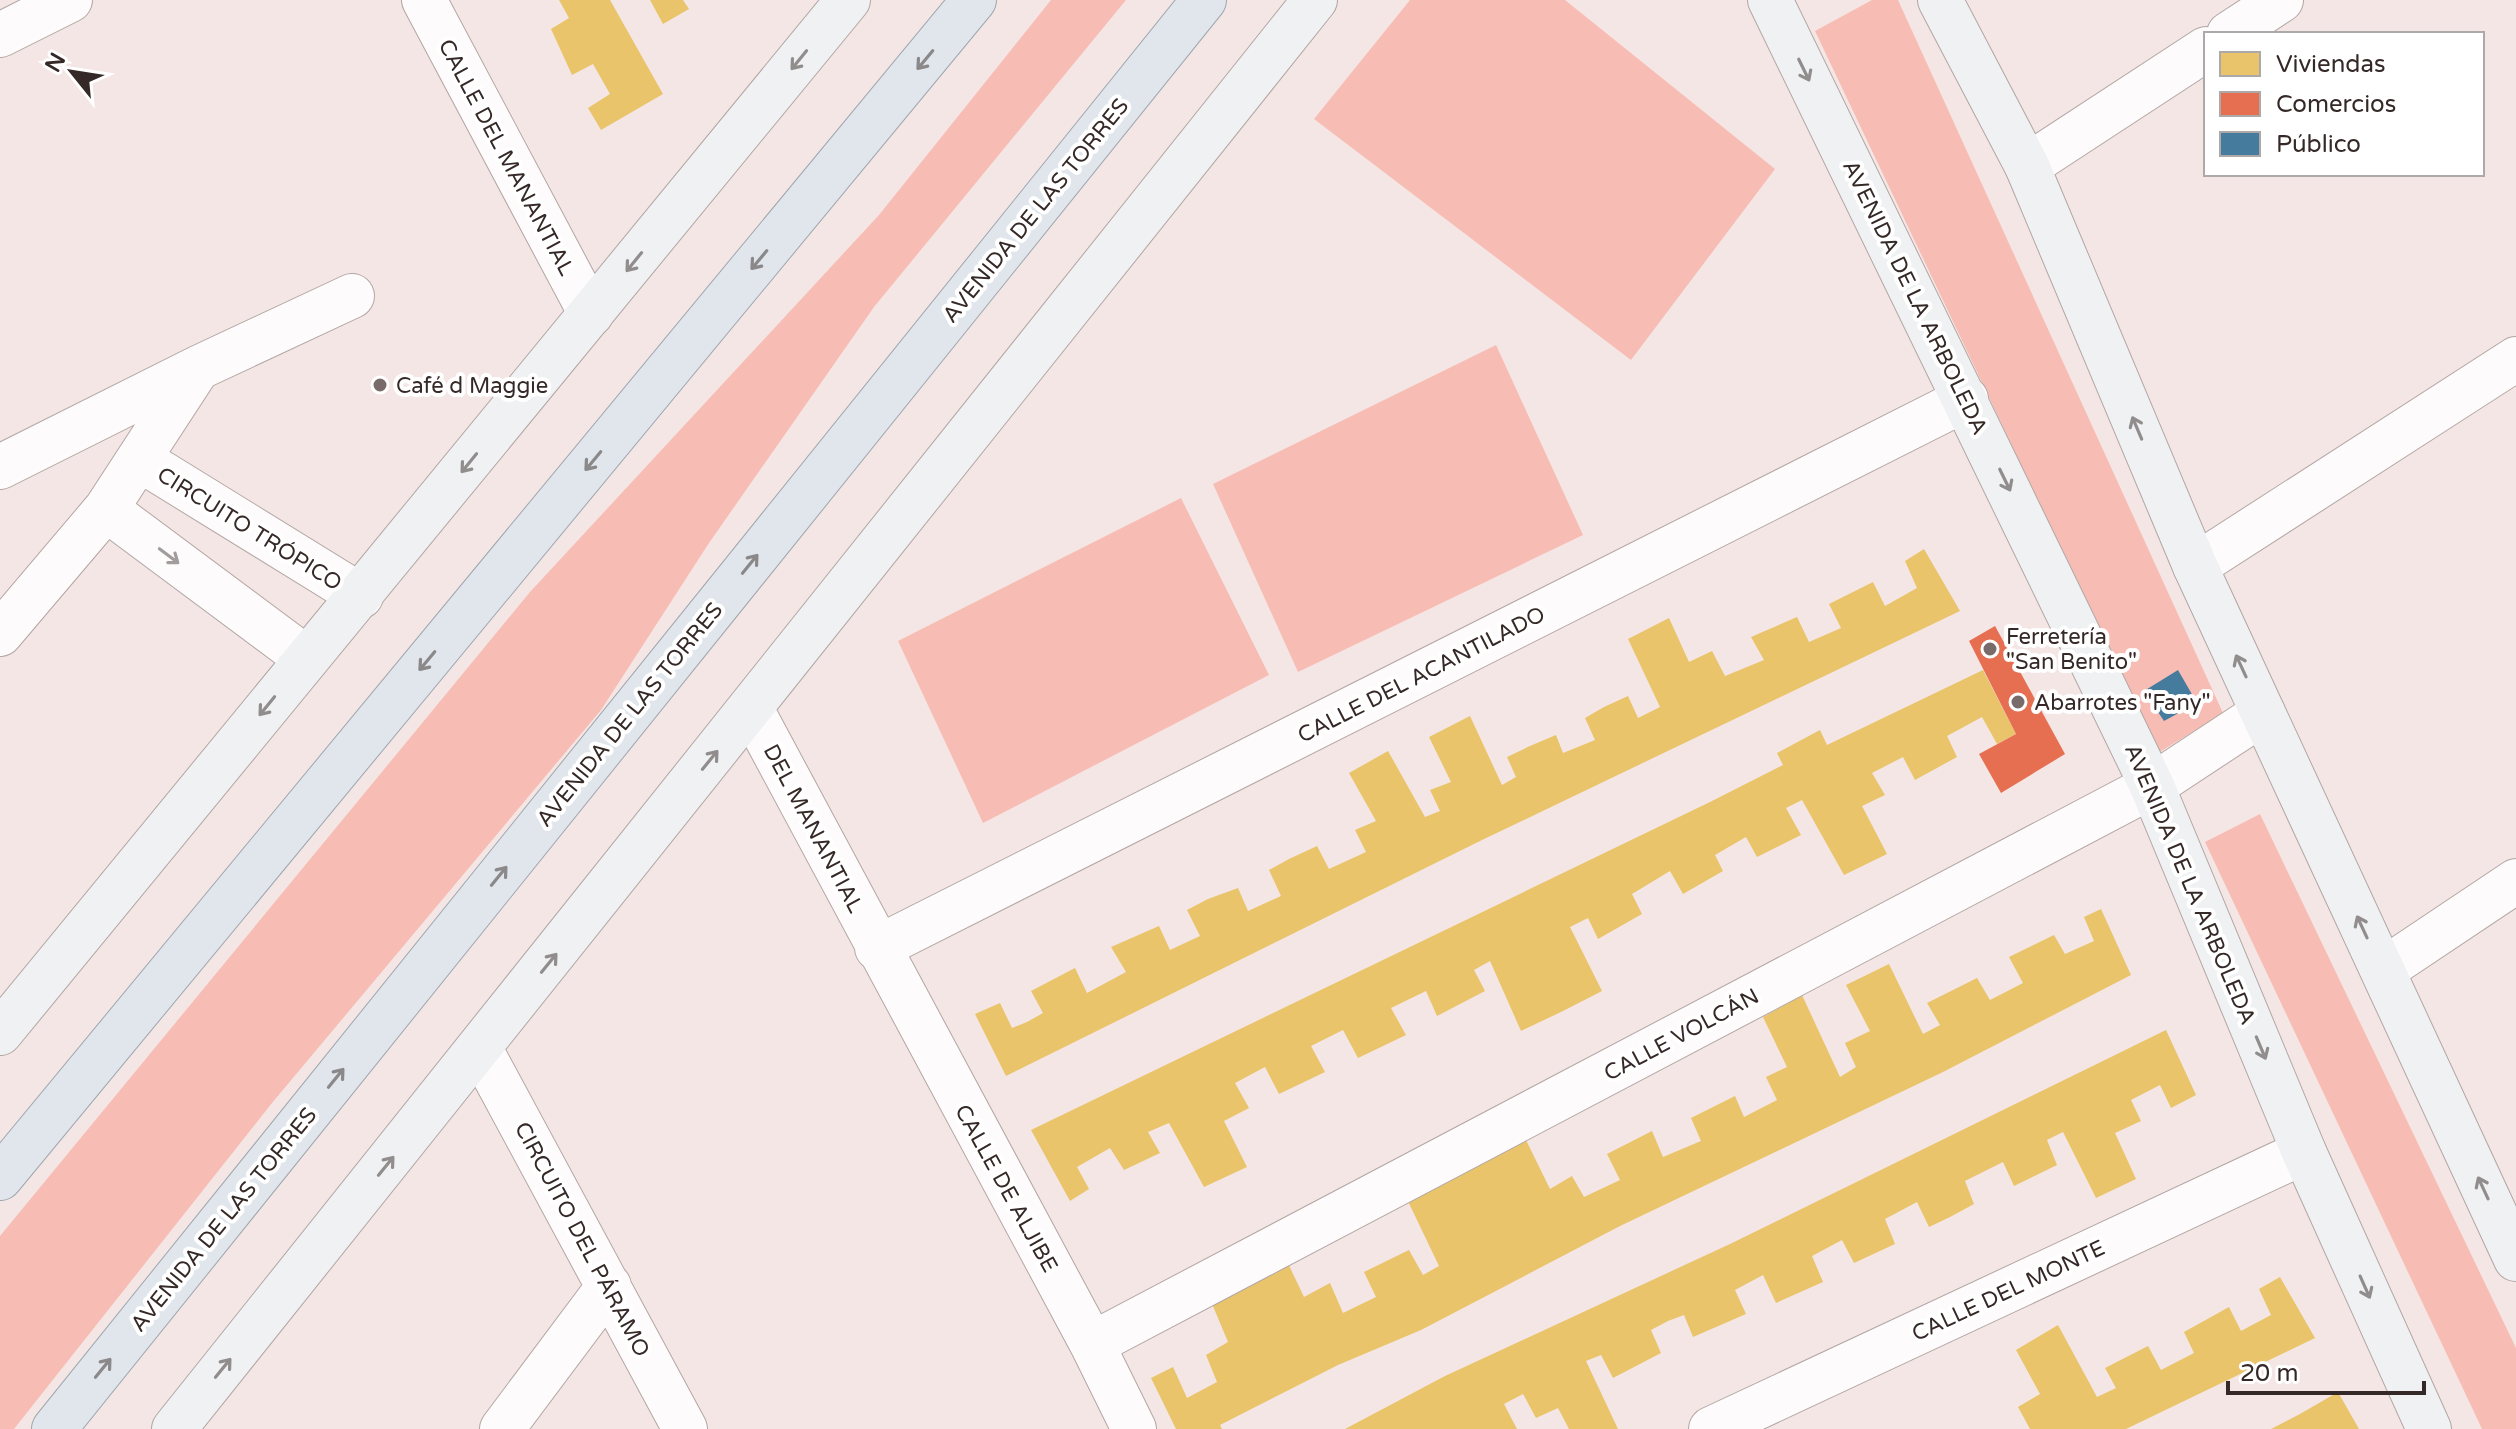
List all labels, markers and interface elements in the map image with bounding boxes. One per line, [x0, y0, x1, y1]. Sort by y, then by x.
north arrow [32, 32, 112, 112]
legend [2204, 32, 2484, 176]
street label: CALLE DEL MANANTIAL [433, 35, 580, 280]
text: N [40, 48, 71, 77]
one-way arrow [916, 49, 934, 70]
one-way arrow [790, 50, 808, 71]
text: Viviendas [2276, 50, 2385, 79]
one-way arrow [1797, 58, 1812, 82]
text: Comercios [2276, 90, 2396, 119]
street label: AVENIDA DE LAS TORRES [937, 93, 1134, 328]
text: Público [2276, 130, 2361, 159]
street label: AVENIDA DE LA ARBOLEDA [1837, 156, 1993, 439]
one-way arrow [750, 250, 768, 270]
one-way arrow [625, 251, 643, 272]
place label: Café d Maggie [396, 373, 548, 399]
marker: Café d Maggie [371, 376, 389, 394]
one-way arrow [2128, 416, 2143, 441]
one-way arrow [584, 450, 602, 471]
one-way arrow [460, 452, 478, 473]
street label: CIRCUITO TRÓPICO [152, 461, 347, 596]
one-way arrow [1998, 467, 2013, 491]
one-way arrow [157, 547, 179, 564]
one-way arrow [741, 554, 759, 575]
street label: AVENIDA DE LAS TORRES [531, 597, 728, 832]
street label: CALLE DEL ACANTILADO [1294, 601, 1549, 749]
place label: Ferretería "San Benito" [2006, 624, 2137, 675]
marker: Ferretería "San Benito" [1981, 640, 1999, 658]
one-way arrow [418, 650, 436, 671]
one-way arrow [2233, 654, 2248, 678]
place label: Abarrotes "Fany" [2034, 690, 2211, 716]
marker: Abarrotes "Fany" [2009, 693, 2027, 711]
one-way arrow [258, 695, 276, 715]
street label: DEL MANANTIAL [758, 740, 869, 917]
street label: AVENIDA DE LA ARBOLEDA [2119, 740, 2261, 1029]
one-way arrow [702, 750, 719, 771]
one-way arrow [490, 866, 508, 887]
one-way arrow [2354, 915, 2369, 940]
one-way arrow [540, 953, 557, 974]
street label: CALLE VOLCÁN [1599, 982, 1763, 1087]
one-way arrow [2255, 1035, 2270, 1060]
one-way arrow [327, 1068, 345, 1089]
street label: CALLE DE ALJIBE [949, 1100, 1063, 1277]
street label: AVENIDA DE LAS TORRES [125, 1102, 322, 1337]
street label: CIRCUITO DEL PÁRAMO [509, 1117, 656, 1361]
one-way arrow [377, 1156, 395, 1177]
one-way arrow [2475, 1177, 2490, 1201]
street label: CALLE DEL MONTE [1908, 1235, 2109, 1347]
one-way arrow [2358, 1274, 2373, 1298]
scale bar [2228, 1345, 2424, 1395]
one-way arrow [94, 1358, 112, 1379]
one-way arrow [214, 1358, 231, 1379]
text: 20 m [2240, 1359, 2298, 1388]

